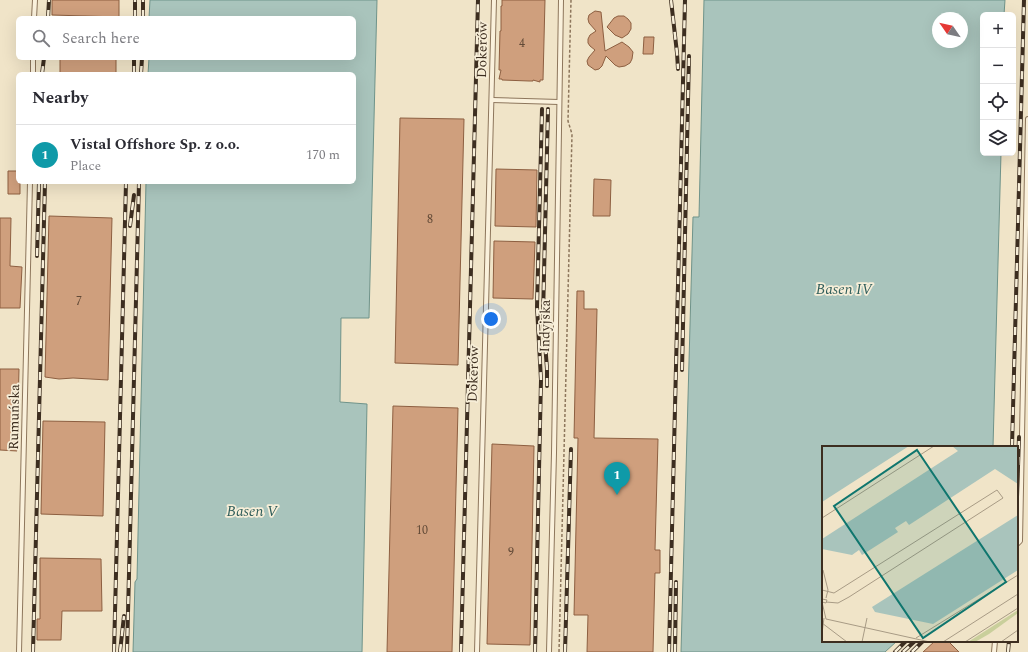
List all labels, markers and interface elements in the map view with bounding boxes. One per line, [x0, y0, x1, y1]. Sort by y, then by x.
north arrow [932, 12, 968, 48]
map controls [980, 12, 1016, 156]
button: + [980, 12, 1016, 48]
search box [16, 16, 356, 60]
street label: Dokerów [471, 21, 493, 78]
icon: search [30, 27, 52, 49]
text: Search here [62, 27, 140, 50]
house number: 4 [519, 34, 525, 53]
button: − [980, 48, 1016, 84]
button: locate [980, 84, 1016, 120]
text: Nearby [32, 85, 88, 111]
button: layers [980, 120, 1016, 156]
text: Vistal Offshore Sp. z o.o. [70, 133, 240, 156]
text: 1 [41, 145, 49, 165]
text: 170 m [306, 145, 340, 165]
text: Place [70, 156, 101, 176]
house number: 8 [427, 210, 433, 229]
water label: Basen IV [816, 278, 873, 301]
house number: 7 [76, 292, 82, 311]
street label: Indyjska [534, 299, 556, 353]
your location [481, 309, 501, 329]
street label: Dokerów [462, 345, 484, 403]
street label: Rumuńska [3, 384, 25, 450]
inset map [822, 446, 1018, 642]
pin: 1 [604, 462, 630, 495]
water label: Basen V [227, 500, 278, 523]
house number: 10 [416, 521, 428, 540]
house number: 9 [508, 543, 514, 562]

